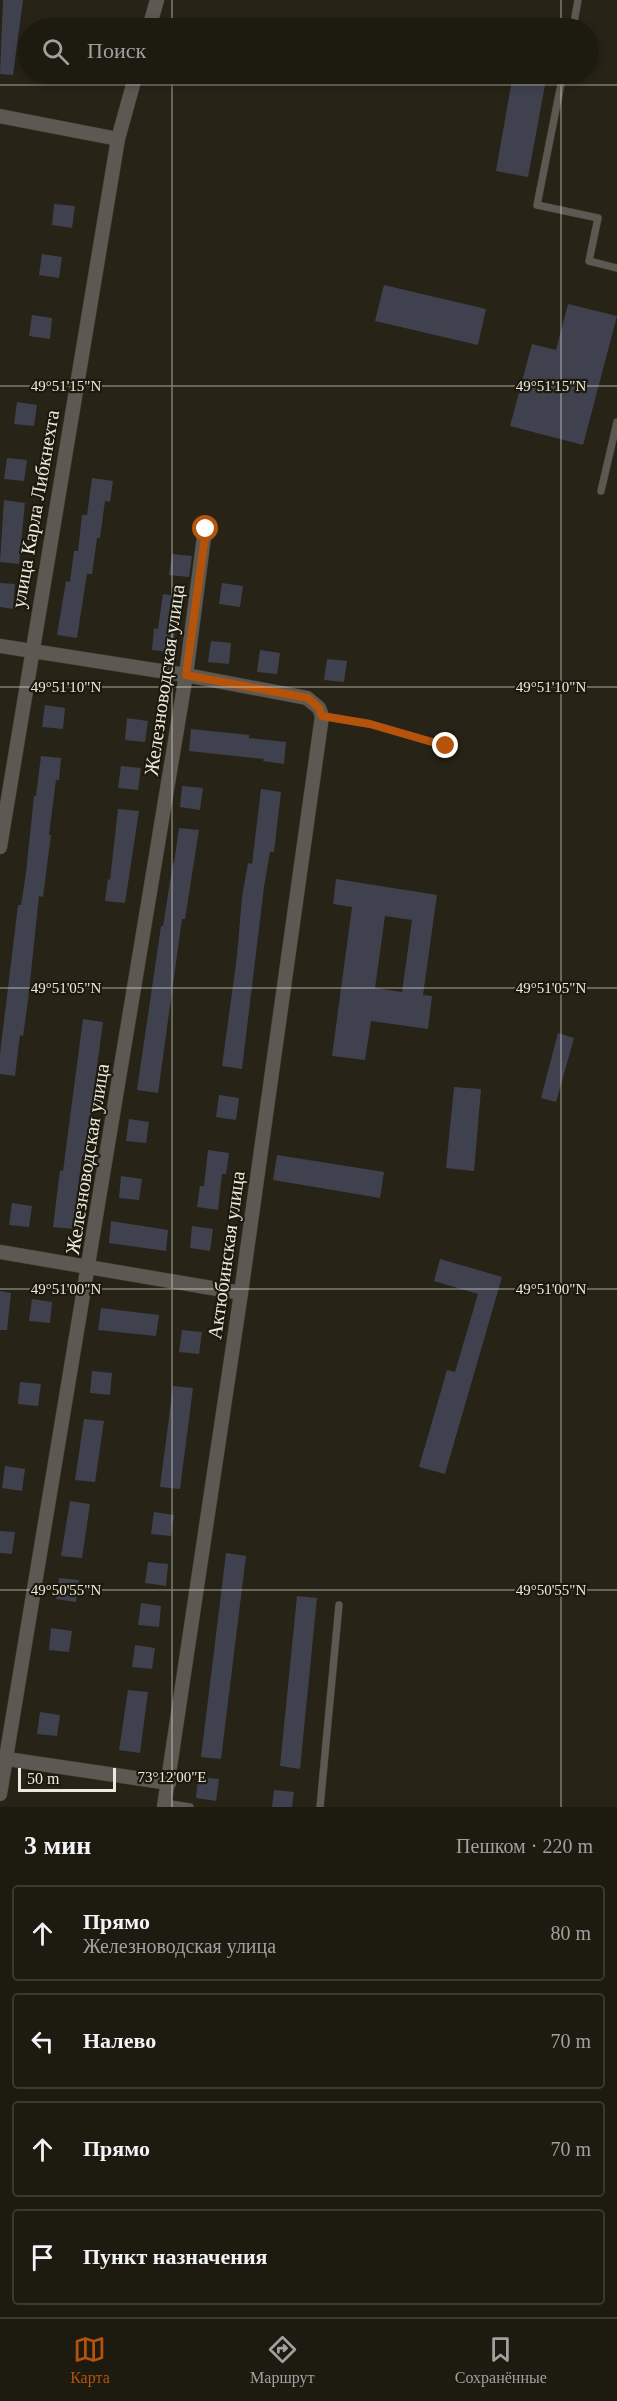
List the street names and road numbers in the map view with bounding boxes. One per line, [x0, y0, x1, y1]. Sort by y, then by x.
street label: улица Карла Либкнехта [7, 408, 64, 610]
street label: Железноводская улица [140, 583, 189, 777]
street label: Железноводская улица [61, 1062, 114, 1256]
street label: Актюбинская улица [203, 1169, 250, 1341]

